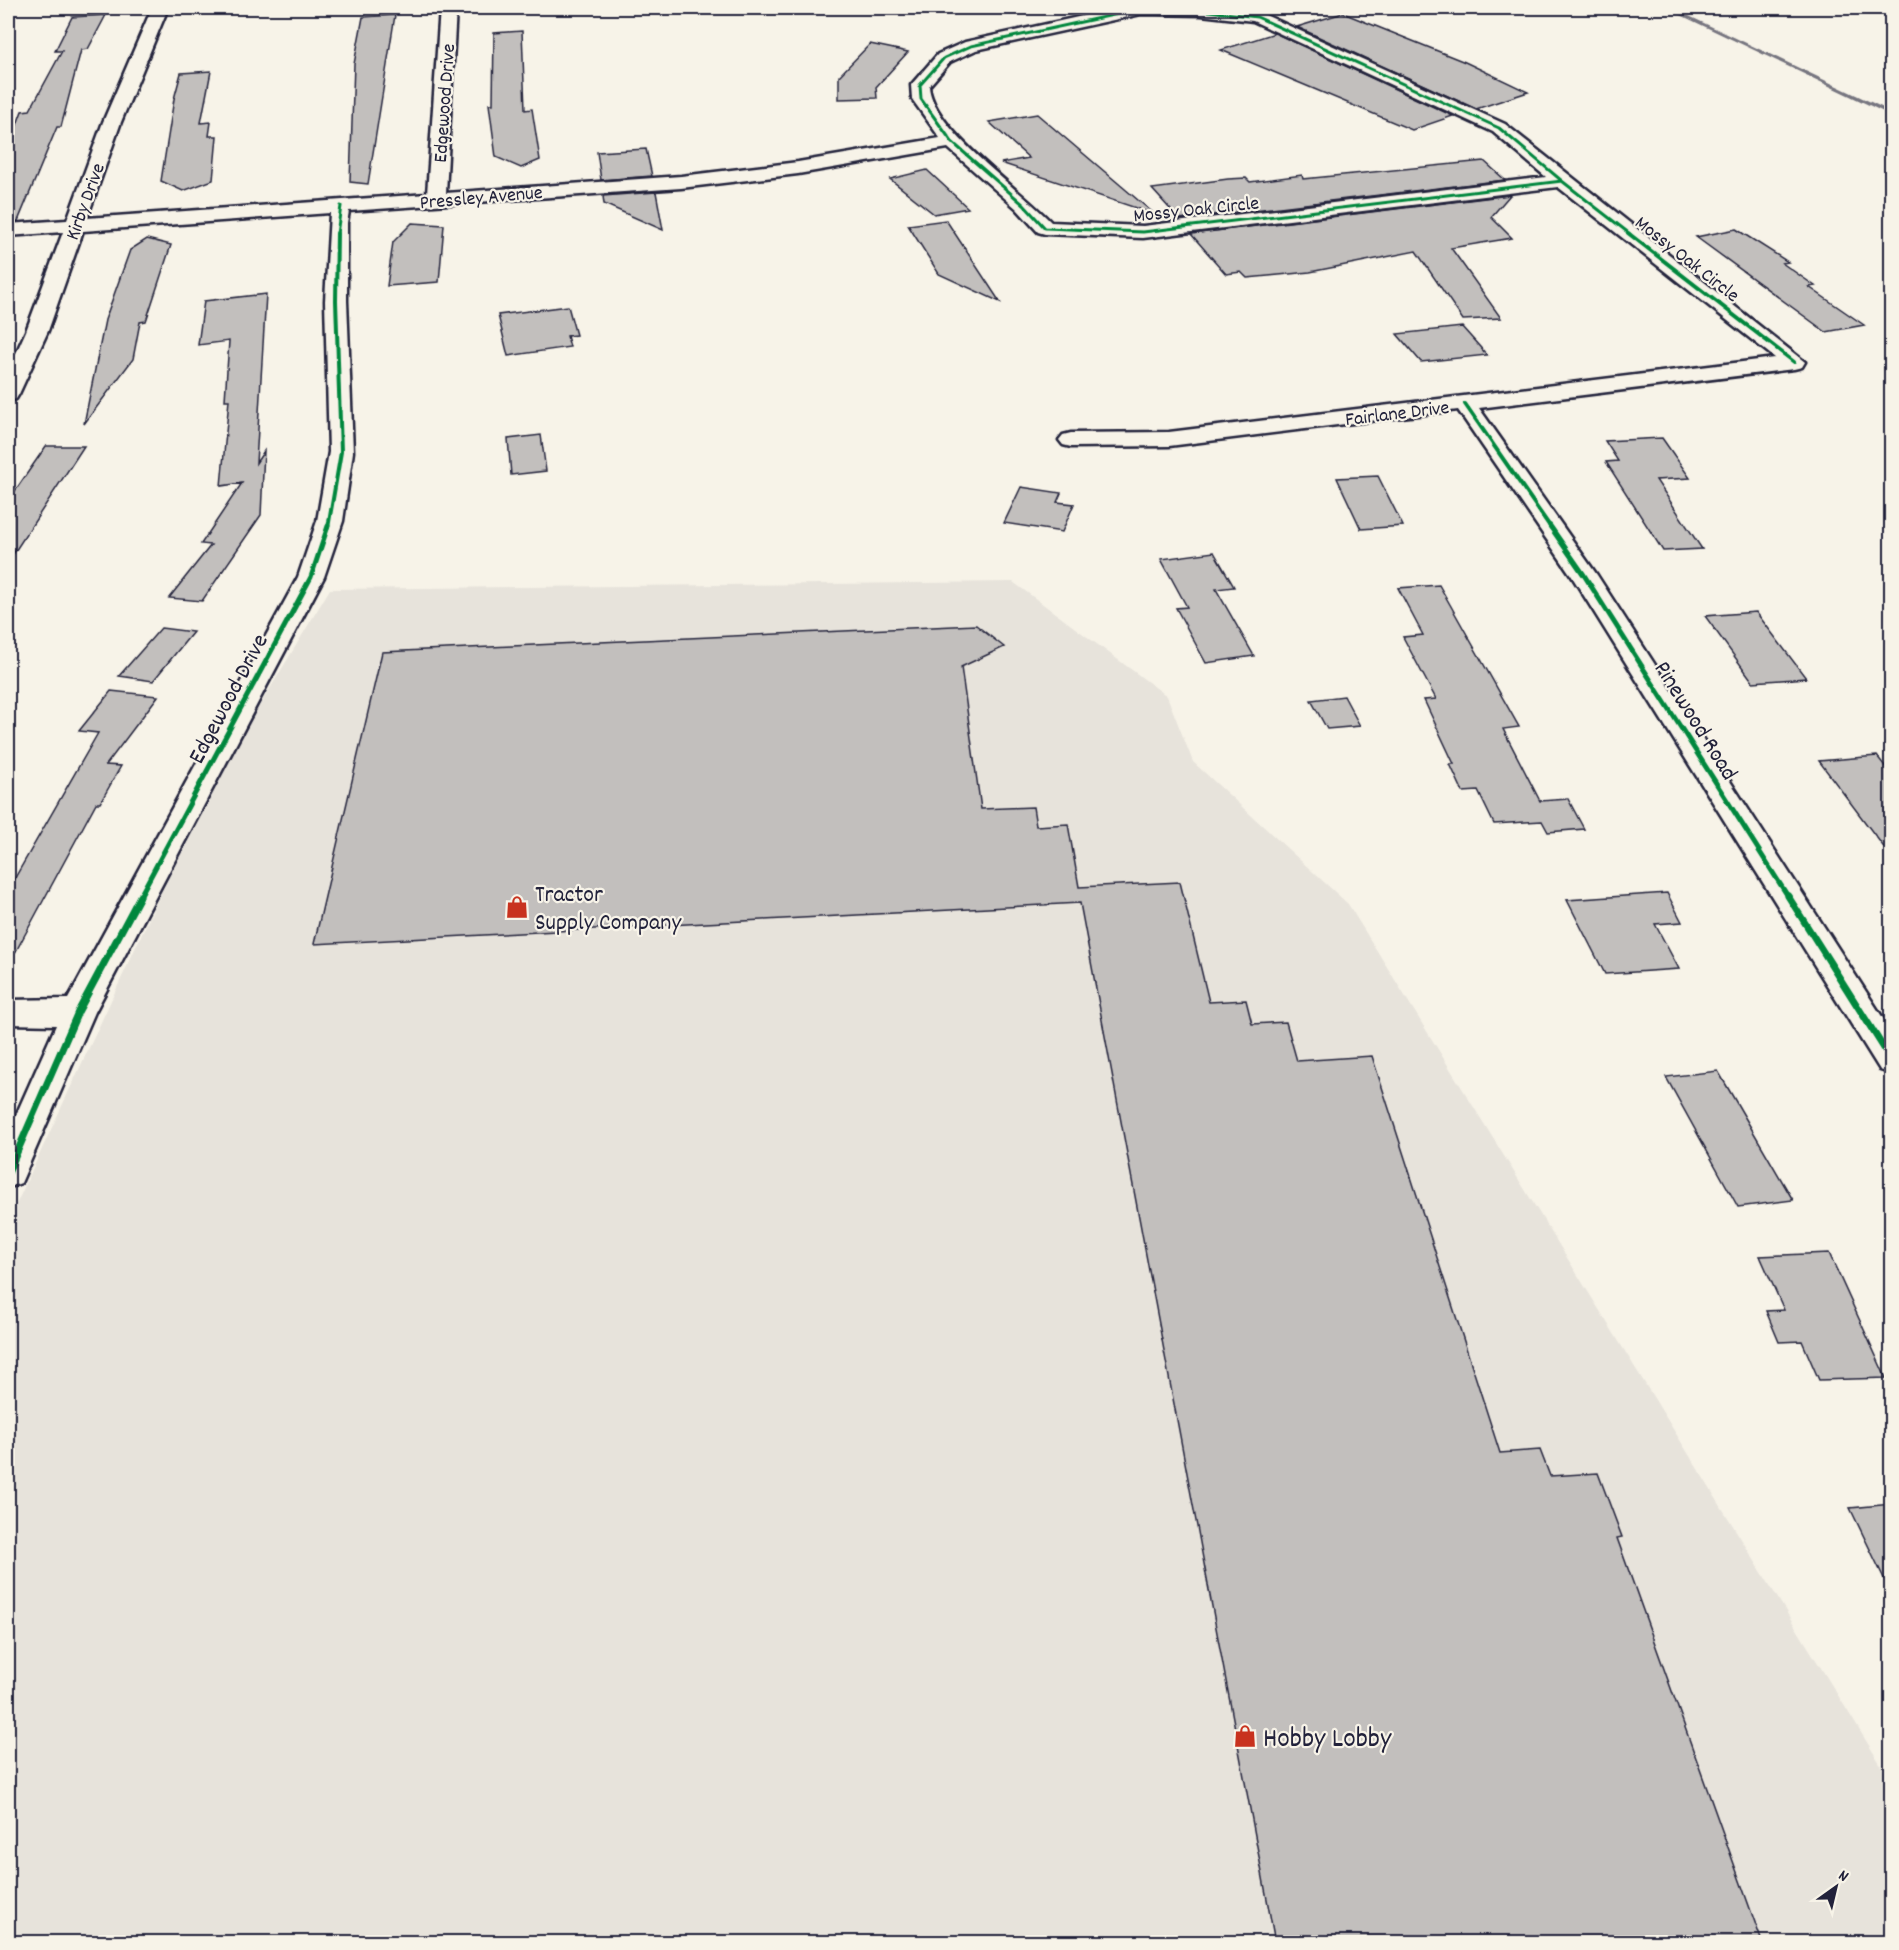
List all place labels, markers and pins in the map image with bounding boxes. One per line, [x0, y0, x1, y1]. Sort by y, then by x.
place label: Tractor Supply Company [535, 879, 682, 941]
shop icon: Tractor Supply Company [504, 894, 530, 920]
place label: Hobby Lobby [1263, 1721, 1392, 1761]
shop icon: Hobby Lobby [1232, 1723, 1258, 1749]

